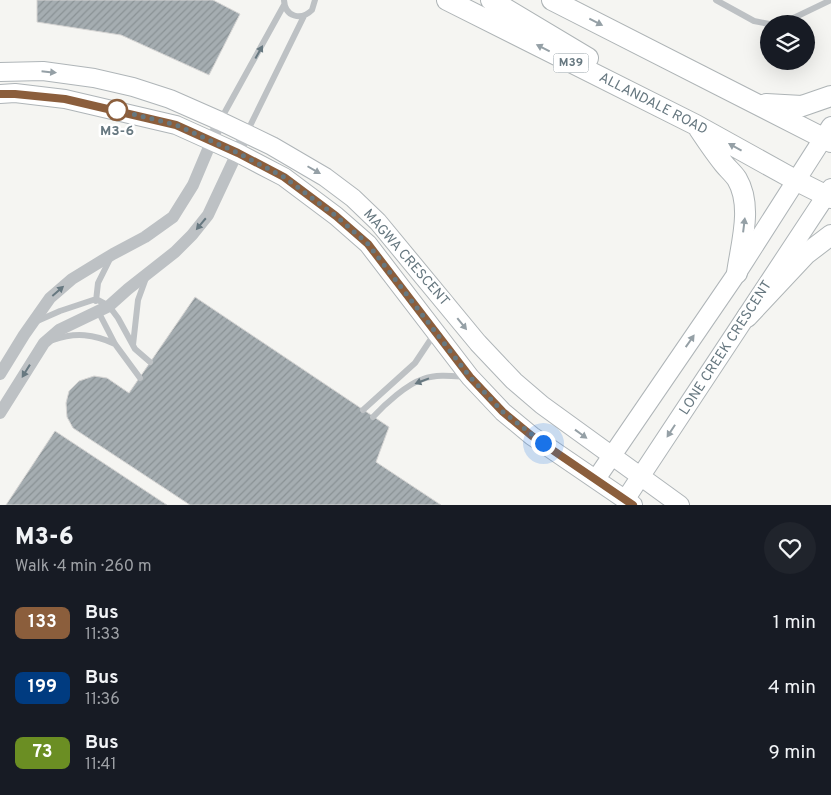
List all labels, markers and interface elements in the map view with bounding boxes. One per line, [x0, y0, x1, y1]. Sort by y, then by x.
map controls [760, 15, 815, 70]
button: layers [760, 15, 815, 70]
one-way arrow [588, 18, 603, 26]
one-way arrow [536, 44, 550, 52]
one-way arrow [254, 45, 263, 58]
road number: M39 [554, 54, 588, 72]
one-way arrow [41, 68, 57, 76]
street label: ALLANDALE ROAD [596, 69, 710, 139]
marker: M3-6 [106, 99, 128, 121]
place label: M3-6 [100, 123, 134, 140]
one-way arrow [729, 142, 742, 151]
one-way arrow [307, 166, 321, 175]
street label: MAGWA CRESCENT [359, 206, 453, 310]
one-way arrow [740, 216, 748, 232]
one-way arrow [196, 217, 207, 230]
street label: LONE CREEK CRESCENT [676, 278, 776, 418]
one-way arrow [52, 285, 64, 297]
one-way arrow [457, 317, 468, 330]
one-way arrow [685, 335, 695, 348]
one-way arrow [21, 364, 31, 377]
one-way arrow [415, 377, 429, 385]
one-way arrow [667, 424, 676, 437]
one-way arrow [575, 429, 588, 439]
your location [531, 431, 556, 456]
button: heart [764, 522, 816, 574]
text: M3-6 [15, 523, 74, 553]
text: Walk · 4 min · 260 m [15, 557, 151, 577]
text: Bus [85, 601, 119, 625]
text: 133 [28, 611, 57, 634]
text: 1 min [773, 611, 816, 635]
text: 11:33 [85, 625, 120, 645]
text: Bus [85, 666, 119, 690]
text: 199 [28, 676, 57, 699]
text: 4 min [768, 676, 816, 700]
text: 11:36 [85, 690, 120, 710]
text: Bus [85, 731, 119, 755]
text: 73 [32, 741, 53, 764]
text: 9 min [769, 741, 816, 765]
text: 11:41 [85, 755, 116, 775]

